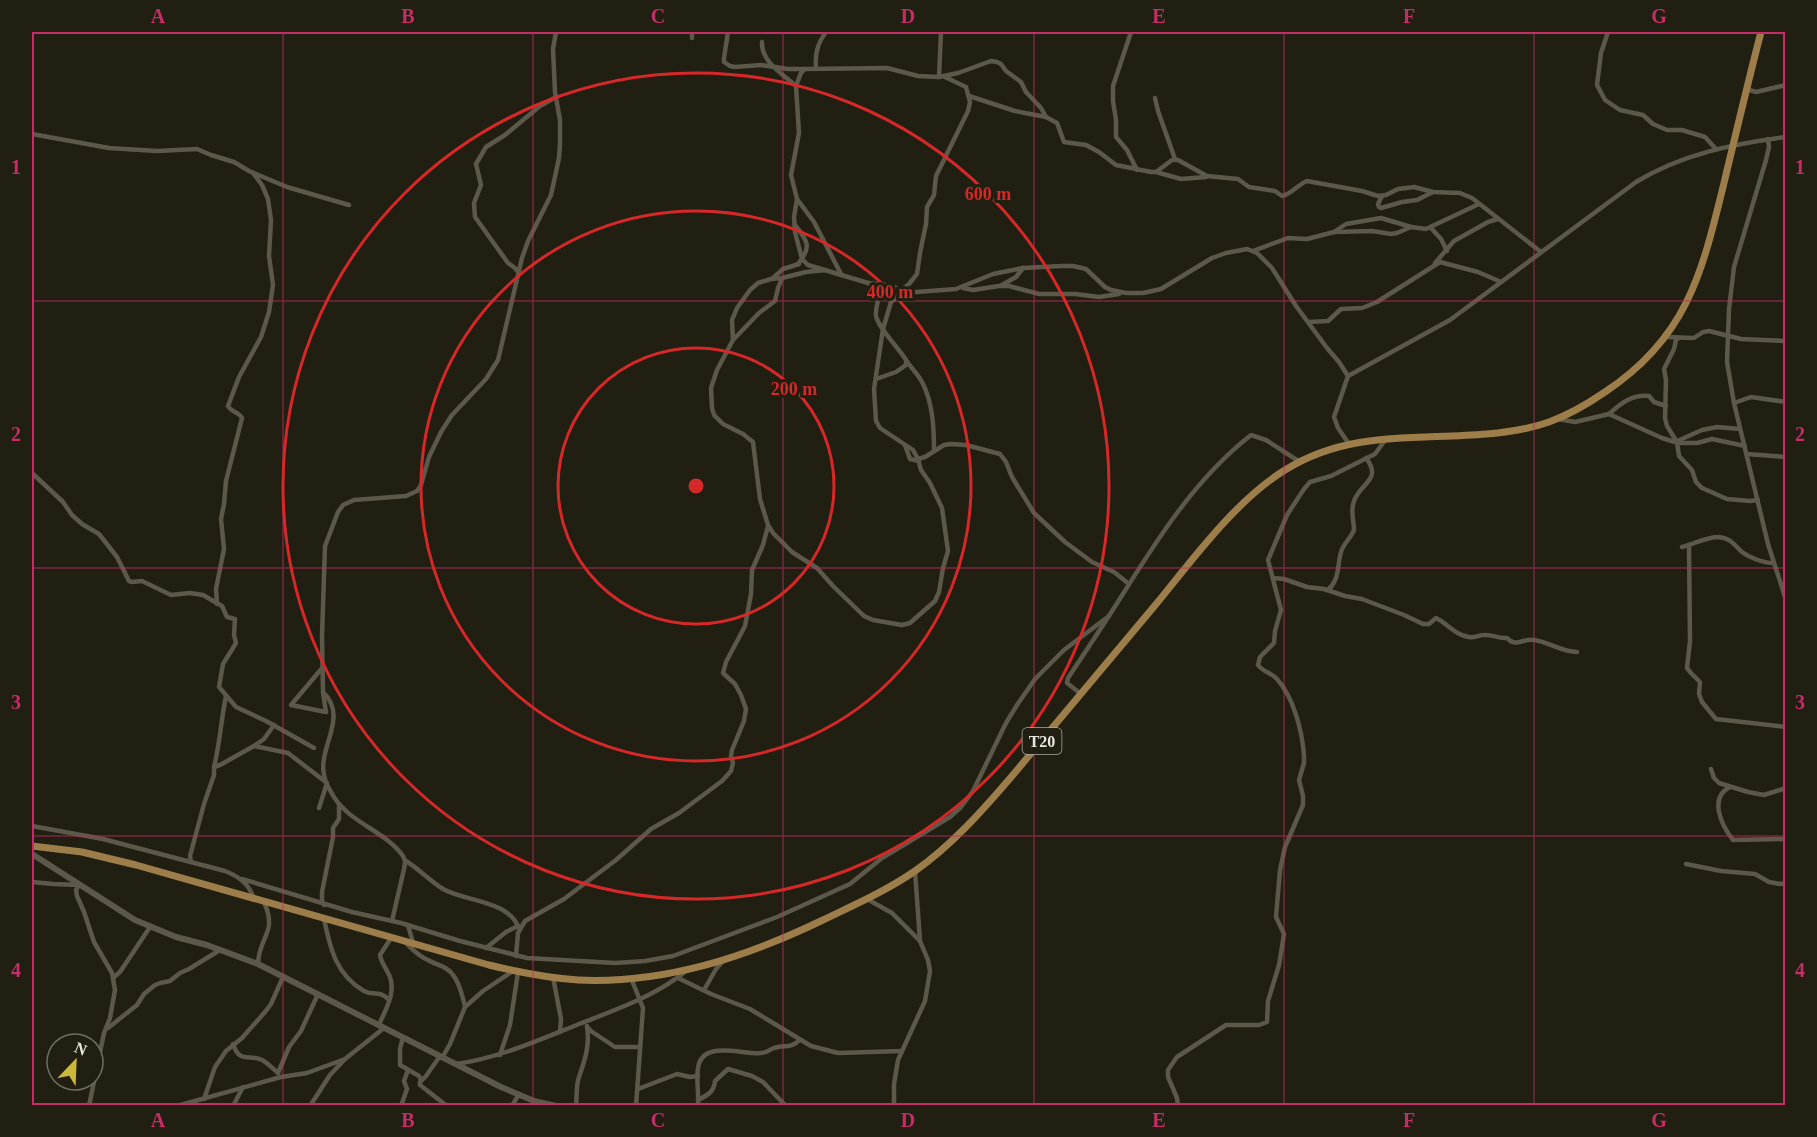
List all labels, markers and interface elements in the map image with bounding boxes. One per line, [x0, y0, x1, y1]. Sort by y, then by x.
text: A [151, 5, 166, 27]
text: B [401, 5, 415, 27]
text: C [651, 5, 665, 27]
text: D [901, 5, 915, 27]
text: E [1152, 5, 1166, 27]
text: F [1403, 5, 1415, 27]
text: G [1651, 5, 1667, 27]
text: 1 [11, 156, 21, 178]
text: 1 [1795, 156, 1805, 178]
text: 600 m [965, 184, 1011, 204]
text: 400 m [867, 282, 913, 302]
text: 200 m [771, 379, 817, 399]
text: 2 [11, 423, 21, 445]
text: 2 [1795, 423, 1805, 445]
centre of rings [686, 476, 706, 496]
text: 3 [11, 691, 21, 713]
text: 3 [1795, 691, 1805, 713]
road number: T20 [1022, 728, 1062, 754]
text: 4 [11, 959, 21, 981]
text: 4 [1795, 959, 1805, 981]
north arrow [45, 1032, 105, 1092]
text: N [72, 1039, 90, 1059]
text: A [151, 1109, 166, 1131]
text: B [401, 1109, 415, 1131]
text: C [651, 1109, 665, 1131]
text: D [901, 1109, 915, 1131]
text: E [1152, 1109, 1166, 1131]
text: F [1403, 1109, 1415, 1131]
text: G [1651, 1109, 1667, 1131]

